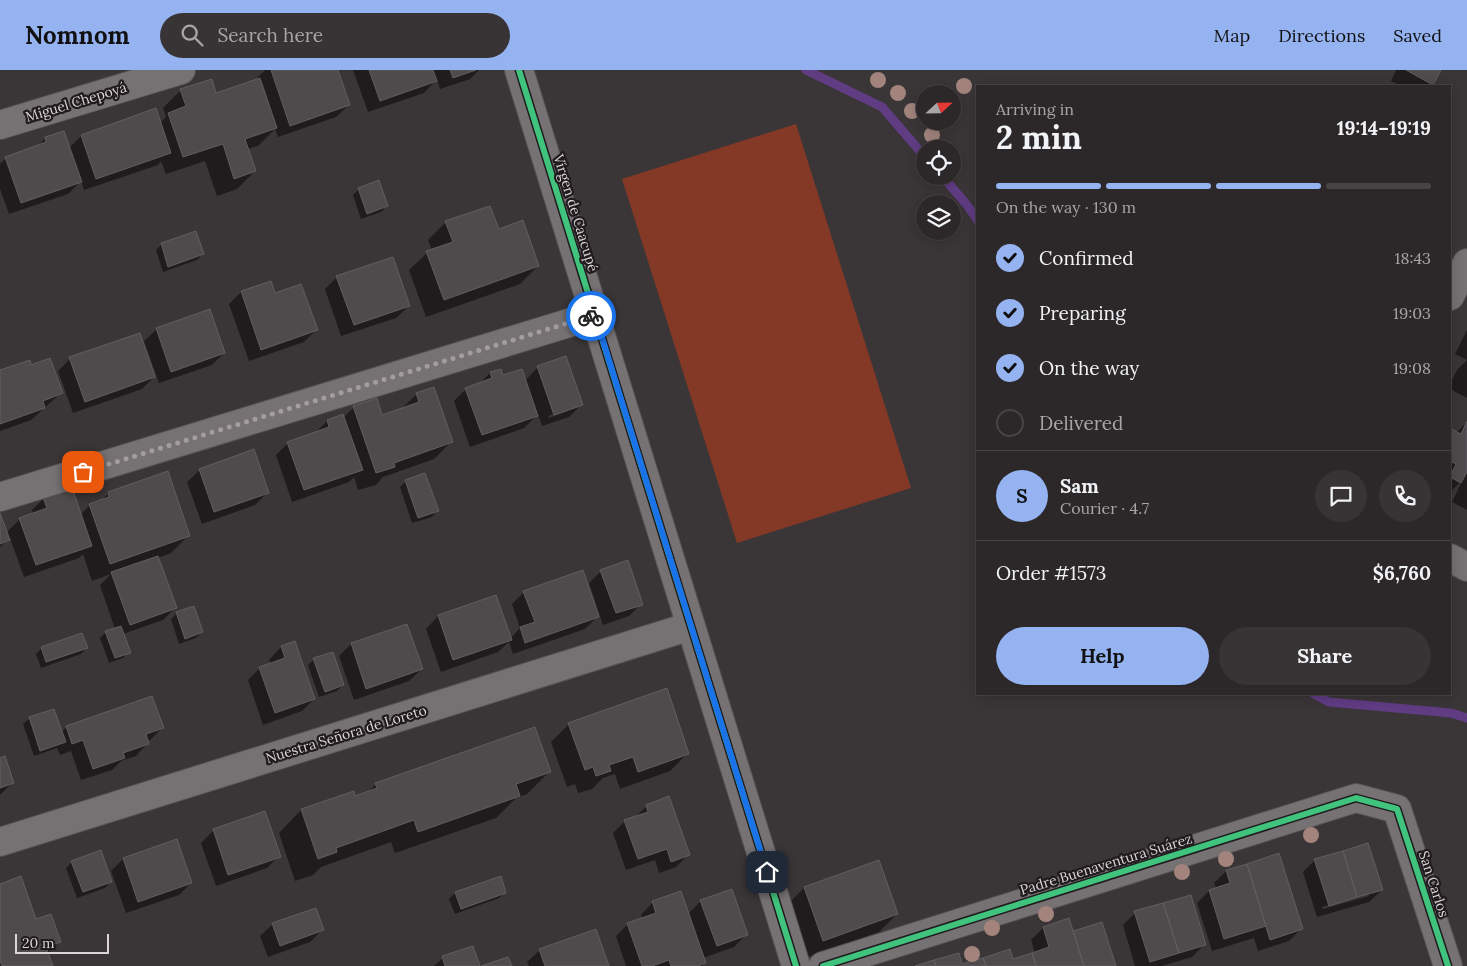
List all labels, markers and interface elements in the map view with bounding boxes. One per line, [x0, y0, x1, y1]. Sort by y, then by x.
search box [160, 13, 510, 58]
text: Nomnom [25, 20, 130, 51]
icon: search [178, 21, 206, 49]
text: Search here [218, 23, 323, 47]
text: Map [1214, 24, 1250, 47]
text: Directions [1278, 24, 1365, 47]
text: Saved [1393, 24, 1442, 47]
street label: Miguel Chepoyá [23, 78, 129, 126]
north arrow [916, 85, 961, 130]
map controls [916, 85, 961, 240]
text: Arriving in [996, 99, 1074, 119]
text: 19:14–19:19 [1337, 116, 1431, 140]
text: 2 min [996, 117, 1082, 158]
button: locate [916, 140, 961, 185]
street label: Vírgen de Caacupé [549, 151, 603, 274]
button: layers [916, 195, 961, 240]
text: On the way · 130 m [996, 197, 1136, 217]
icon: check [996, 244, 1024, 272]
text: Confirmed [1039, 246, 1134, 270]
text: 18:43 [1395, 248, 1431, 268]
courier [566, 291, 616, 341]
icon: check [996, 299, 1024, 327]
text: Preparing [1039, 301, 1126, 325]
icon: bike [577, 302, 605, 330]
text: 19:03 [1393, 303, 1431, 323]
icon: check [996, 354, 1024, 382]
text: On the way [1039, 356, 1139, 380]
text: 19:08 [1393, 358, 1431, 378]
text: Delivered [1039, 411, 1123, 435]
pin [62, 451, 104, 493]
icon: bag [69, 458, 97, 486]
button: chat [1315, 470, 1367, 522]
button: phone [1379, 470, 1431, 522]
text: Sam [1060, 474, 1099, 498]
text: S [1016, 484, 1028, 508]
text: Courier · 4.7 [1060, 498, 1149, 518]
text: Order #1573 [996, 561, 1106, 585]
text: $6,760 [1373, 561, 1431, 585]
button: Help [996, 627, 1209, 685]
button: Share [1219, 627, 1431, 685]
street label: Nuestra Señora de Loreto [263, 701, 429, 767]
street label: Padre Buenaventura Suárez [1018, 829, 1194, 899]
street label: San Carlos [1415, 848, 1453, 920]
pin [746, 851, 788, 893]
icon: home [753, 858, 781, 886]
scale bar [15, 931, 109, 954]
text: 20 m [22, 934, 54, 952]

